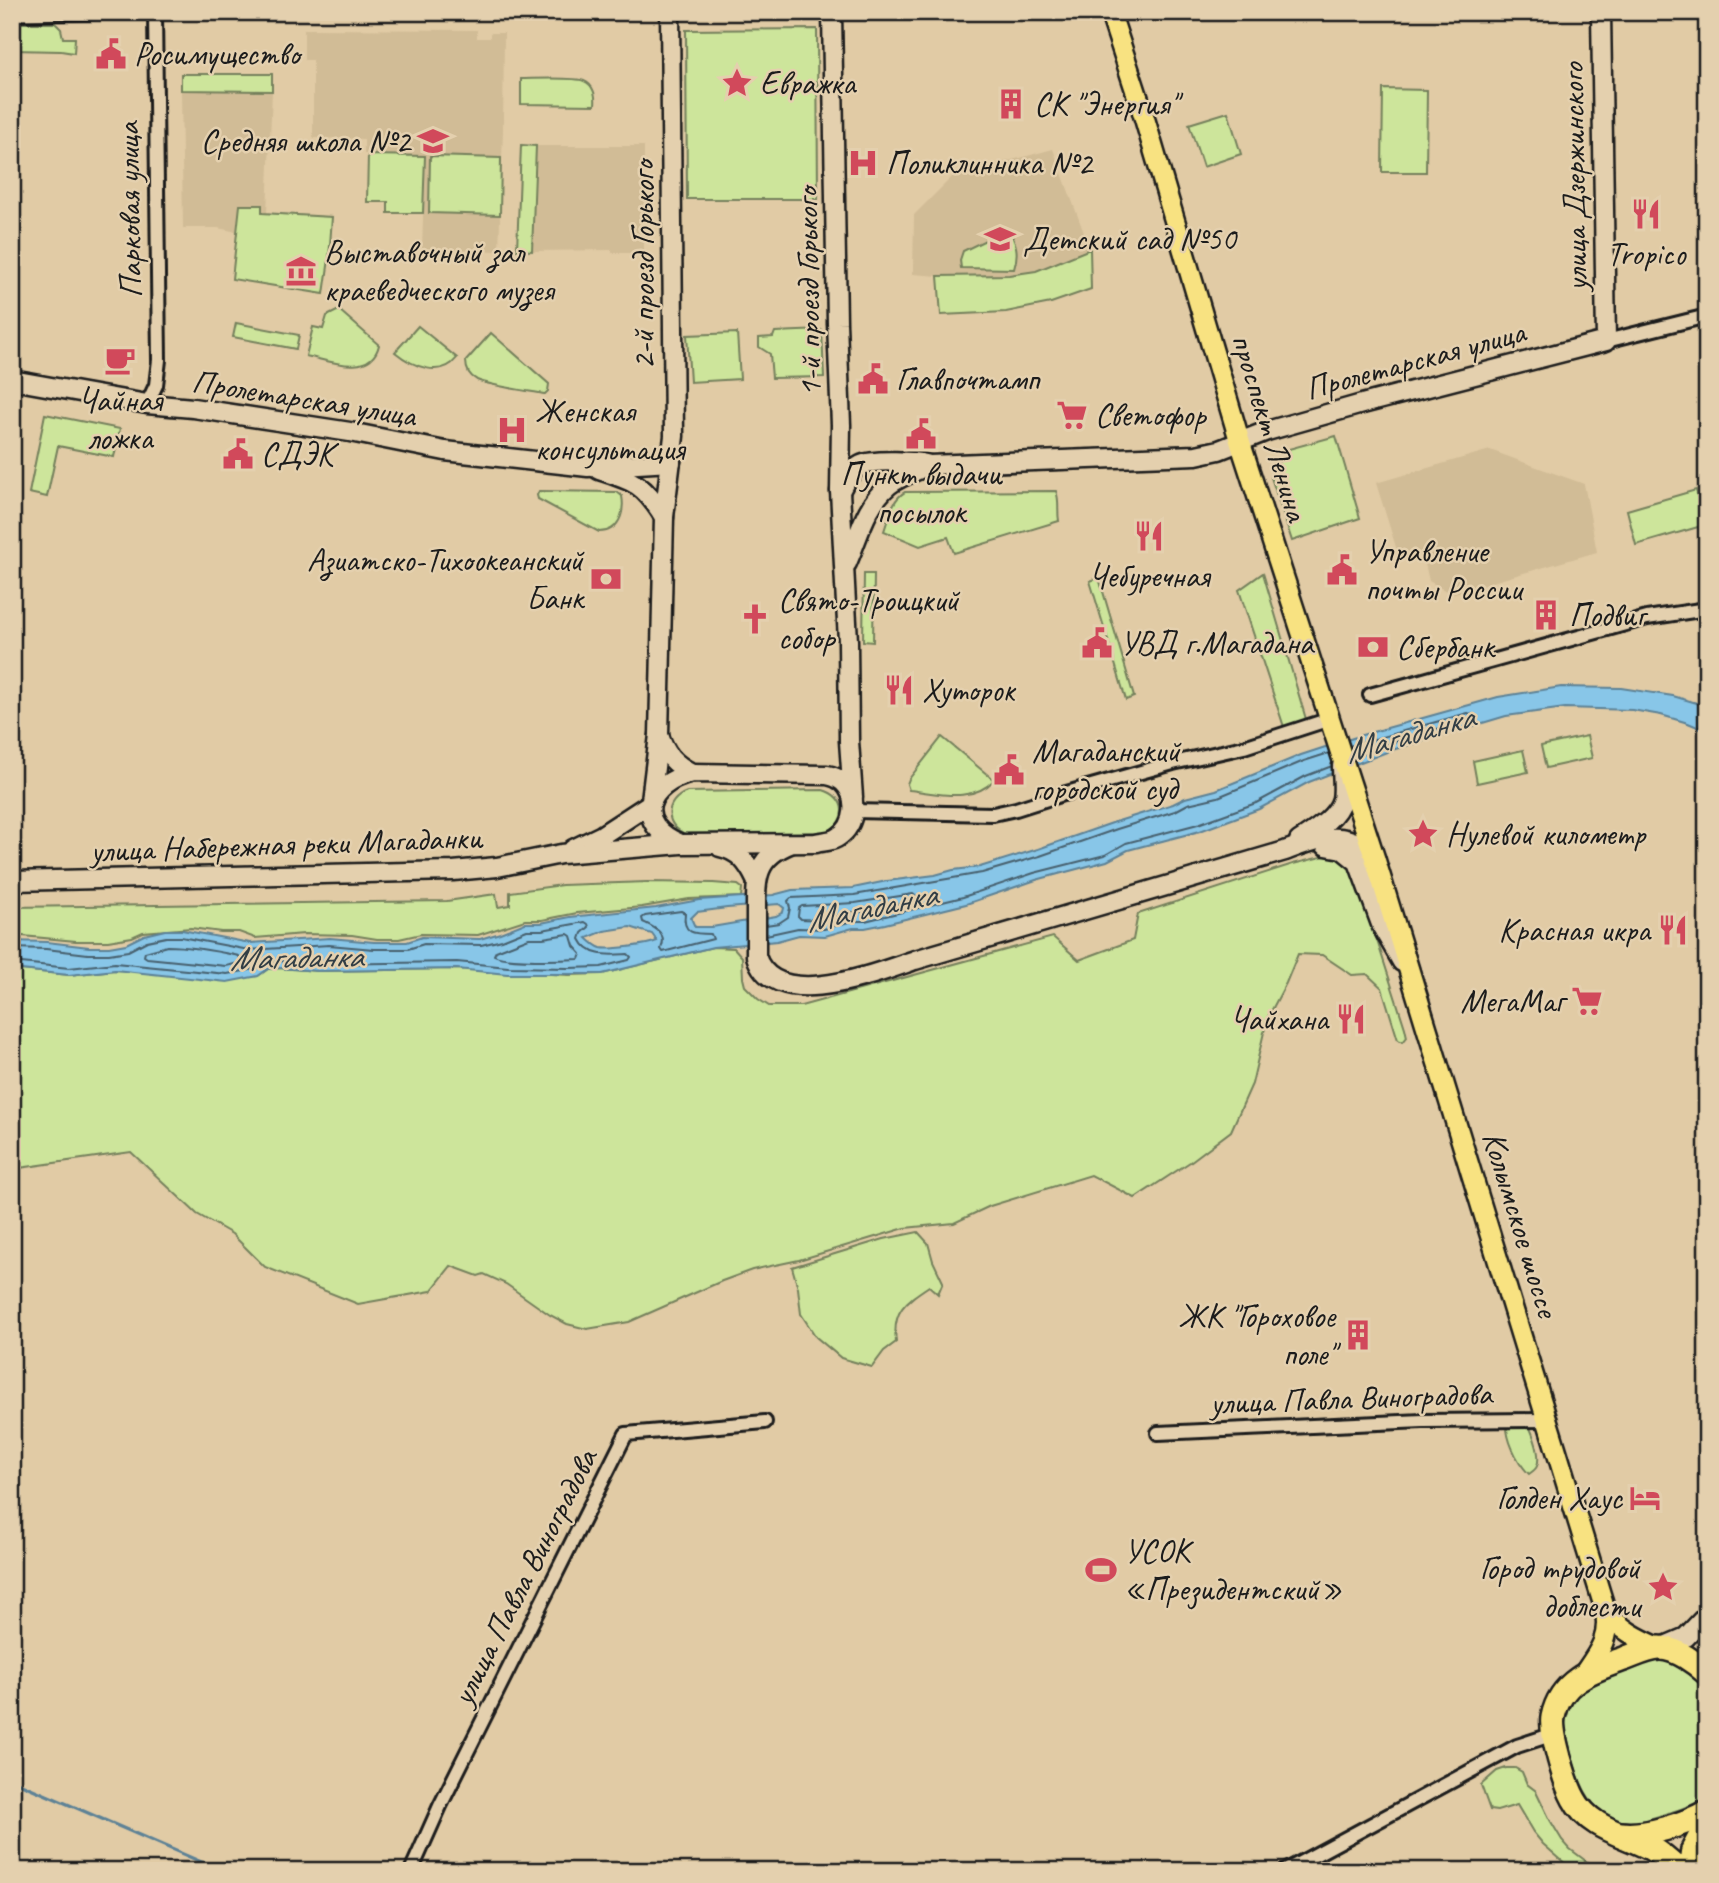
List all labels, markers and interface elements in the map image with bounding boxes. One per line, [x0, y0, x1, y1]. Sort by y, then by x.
place label: Росимущество [134, 33, 303, 75]
public building icon: Росимущество [94, 37, 128, 71]
street label: улица Дзержинского [1551, 60, 1597, 294]
place label: Евражка [760, 62, 857, 104]
place icon: Евражка [720, 66, 754, 100]
place label: СК "Энергия" [1034, 83, 1183, 125]
building icon: СК "Энергия" [994, 87, 1028, 121]
street label: Парковая улица [106, 119, 152, 298]
place label: Средняя школа №2 [201, 120, 413, 162]
school or university icon: Средняя школа №2 [416, 124, 450, 158]
place label: Поликлинника №2 [886, 142, 1095, 184]
hospital icon: Поликлинника №2 [846, 146, 880, 180]
street label: 2-й проезд Горького [622, 157, 664, 370]
street label: 1-й проезд Горького [785, 184, 831, 397]
restaurant icon: Tropico [1629, 197, 1663, 231]
place label: Детский сад №50 [1023, 218, 1238, 260]
school or university icon: Детский сад №50 [983, 222, 1017, 256]
place label: Выставочный зал краеведческого музея [324, 231, 556, 311]
place label: Tropico [1607, 233, 1687, 275]
museum icon: Выставочный зал краеведческого музея [284, 254, 318, 288]
street label: Пролетарская улица [1301, 310, 1531, 409]
street label: проспект Ленина [1222, 328, 1319, 527]
cafe icon: Чайная ложка [103, 343, 137, 377]
place label: Главпочтамп [896, 358, 1041, 400]
street label: Пролетарская улица [189, 360, 420, 437]
public building icon: Главпочтамп [856, 362, 890, 396]
place label: Чайная ложка [78, 379, 165, 459]
place label: Женская консультация [535, 390, 687, 470]
place label: Светофор [1095, 394, 1207, 436]
supermarket icon: Светофор [1055, 398, 1089, 432]
hospital icon: Женская консультация [495, 413, 529, 447]
public building icon: Пункт выдачи посылок [904, 417, 938, 451]
place label: СДЭК [261, 433, 340, 475]
public building icon: СДЭК [221, 437, 255, 471]
place label: Пункт выдачи посылок [841, 453, 1004, 533]
restaurant icon: Чебуречная [1132, 519, 1166, 553]
place label: Управление почты России [1365, 530, 1525, 610]
place label: Азиатско-Тихоокеанский Банк [307, 539, 586, 619]
public building icon: Управление почты России [1325, 553, 1359, 587]
place label: Чебуречная [1089, 555, 1212, 597]
bank icon: Азиатско-Тихоокеанский Банк [589, 562, 623, 596]
place label: Свято-Троицкий собор [778, 579, 961, 659]
place label: Подвиг [1569, 594, 1649, 636]
building icon: Подвиг [1529, 598, 1563, 632]
church icon: Свято-Троицкий собор [738, 602, 772, 636]
place label: УВД г.Магадана [1120, 622, 1316, 664]
public building icon: УВД г.Магадана [1080, 626, 1114, 660]
place label: Сбербанк [1396, 626, 1497, 668]
bank icon: Сбербанк [1356, 630, 1390, 664]
place label: Хуторок [922, 669, 1016, 711]
restaurant icon: Хуторок [882, 673, 916, 707]
water label: Магаданка [1339, 693, 1482, 774]
place label: Магаданский городской суд [1032, 730, 1182, 810]
public building icon: Магаданский городской суд [992, 753, 1026, 787]
place label: Нулевой километр [1446, 813, 1647, 855]
street label: улица Набережная реки Магаданки [88, 816, 485, 872]
place icon: Нулевой километр [1406, 817, 1440, 851]
water label: Магаданка [802, 870, 944, 943]
place label: Красная икра [1498, 909, 1652, 951]
restaurant icon: Красная икра [1656, 913, 1690, 947]
water label: Магаданка [229, 933, 366, 981]
place label: МегаМаг [1461, 980, 1569, 1022]
supermarket icon: МегаМаг [1570, 984, 1604, 1018]
place label: Чайхана [1230, 998, 1330, 1040]
restaurant icon: Чайхана [1334, 1002, 1368, 1036]
street label: Колымское шоссе [1473, 1126, 1570, 1324]
place label: ЖК "Гороховое поле" [1178, 1295, 1341, 1375]
building icon: ЖК "Гороховое поле" [1341, 1318, 1375, 1352]
street label: улица Павла Виноградова [1207, 1372, 1495, 1424]
street label: улица Павла Виноградова [440, 1440, 608, 1714]
place label: Голден Хаус [1496, 1477, 1624, 1519]
hotel icon: Голден Хаус [1628, 1481, 1662, 1515]
place label: УСОК «Президентский» [1124, 1530, 1342, 1610]
place label: Город трудовой доблести [1480, 1547, 1643, 1627]
sports icon: УСОК «Президентский» [1084, 1553, 1118, 1587]
place icon: Город трудовой доблести [1646, 1570, 1680, 1604]

